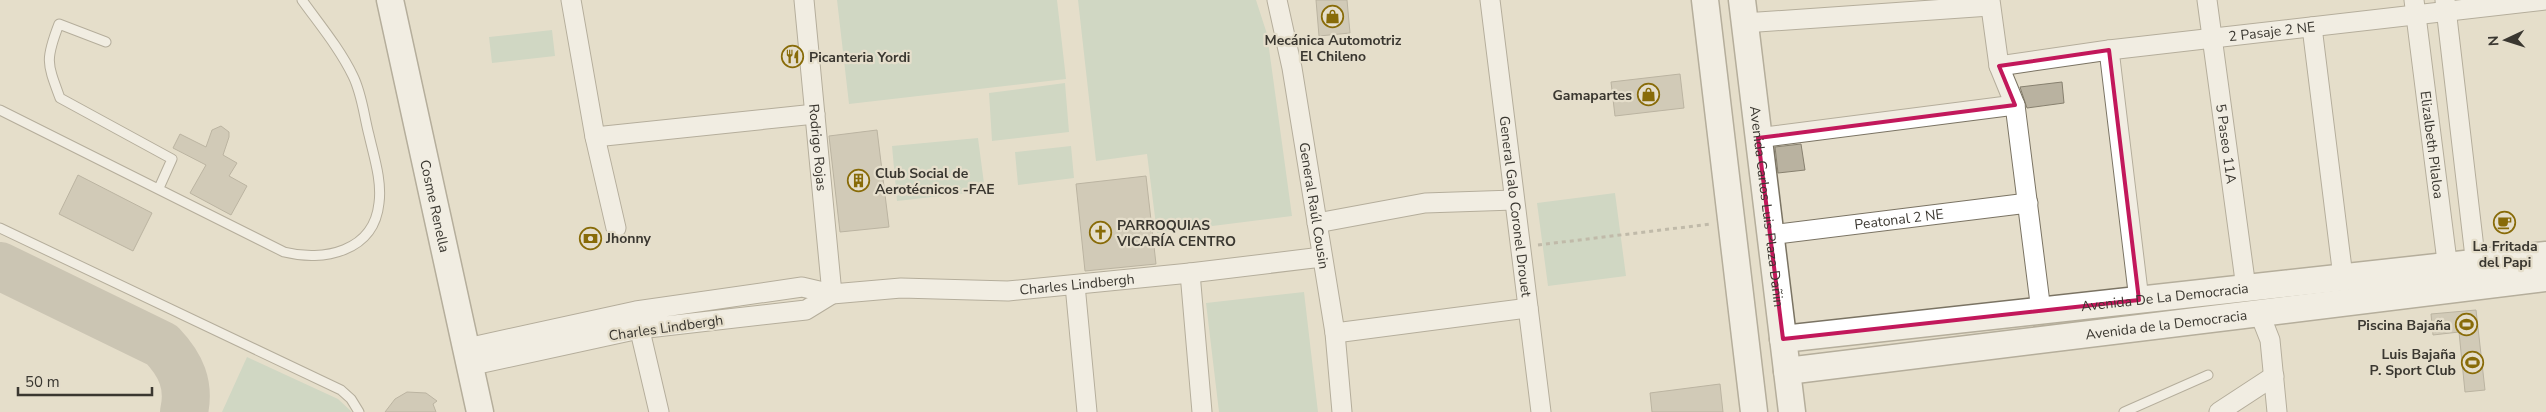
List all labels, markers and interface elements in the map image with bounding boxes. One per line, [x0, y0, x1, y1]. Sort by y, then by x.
shop icon: Mecánica Automotriz El Chileno [1321, 5, 1345, 29]
north arrow [2481, 15, 2531, 65]
street label: 2 Pasaje 2 NE [2227, 17, 2316, 46]
place label: Mecánica Automotriz El Chileno [1265, 31, 1402, 66]
text: N [2484, 35, 2503, 47]
restaurant icon: Picanteria Yordi [781, 45, 805, 69]
place label: Picanteria Yordi [809, 48, 910, 67]
shop icon: Gamapartes [1636, 83, 1660, 107]
place label: Gamapartes [1552, 86, 1632, 105]
street label: Elizalbeth Pilaloa [2416, 90, 2449, 200]
street label: 5 Paseo 11A [2212, 102, 2241, 185]
street label: Rodrigo Rojas [804, 103, 832, 192]
street label: Avenida Carlos Luis Plaza Dañin [1745, 105, 1789, 308]
street label: General Galo Coronel Drouet [1495, 115, 1536, 298]
street label: General Raúl Cousin [1295, 141, 1334, 270]
street label: Cosme Renella [416, 158, 454, 254]
place label: Club Social de Aerotécnicos -FAE [875, 164, 995, 199]
building icon: Club Social de Aerotécnicos -FAE [847, 169, 871, 193]
street label: Peatonal 2 NE [1853, 204, 1945, 234]
cafe icon: La Fritada del Papi [2493, 211, 2517, 235]
place label: PARROQUIAS VICARÍA CENTRO [1116, 216, 1236, 251]
church icon: PARROQUIAS VICARÍA CENTRO [1089, 221, 1113, 245]
bank icon: Jhonny [578, 226, 602, 250]
place label: Jhonny [605, 229, 652, 248]
place label: La Fritada del Papi [2472, 237, 2538, 272]
street label: Charles Lindbergh [1019, 269, 1135, 299]
street label: Avenida De La Democracia [2080, 278, 2250, 316]
street label: Avenida de la Democracia [2084, 305, 2248, 344]
street label: Charles Lindbergh [608, 311, 724, 345]
sports icon: Piscina Bajaña [2455, 313, 2479, 337]
place label: Piscina Bajaña [2357, 316, 2451, 335]
place label: Luis Bajaña P. Sport Club [2370, 345, 2456, 380]
sports icon: Luis Bajaña P. Sport Club [2460, 350, 2484, 374]
scale bar [18, 364, 151, 396]
text: 50 m [25, 372, 60, 392]

